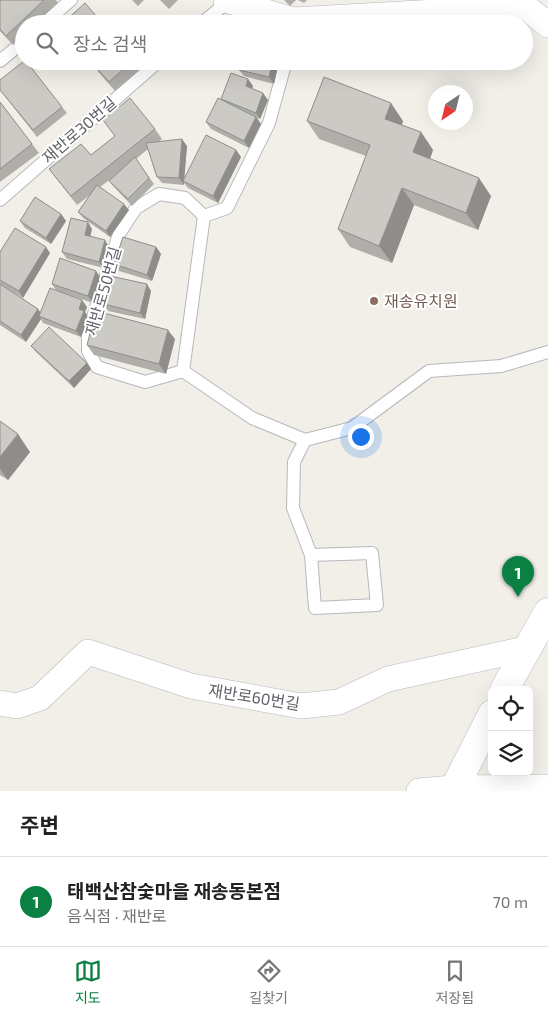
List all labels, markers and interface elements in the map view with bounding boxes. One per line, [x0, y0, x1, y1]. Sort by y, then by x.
search box [15, 15, 533, 70]
icon: search [33, 29, 61, 57]
text: 장소 검색 [73, 32, 147, 55]
north arrow [428, 85, 473, 130]
street label: 재반로30번길 [38, 92, 120, 167]
street label: 재반로50번길 [81, 244, 124, 338]
place label: 재송유치원 [384, 291, 458, 310]
marker: 재송유치원 [368, 295, 380, 307]
your location [348, 424, 374, 450]
pin: 1 [502, 556, 534, 597]
street label: 재반로60번길 [207, 680, 301, 713]
map controls [488, 686, 533, 776]
button: locate [488, 686, 533, 731]
button: layers [488, 731, 533, 776]
text: 주변 [20, 812, 59, 837]
text: 태백산참숯마을 재송동본점 [67, 879, 281, 902]
text: 1 [33, 892, 39, 911]
text: 70 m [493, 892, 528, 911]
text: 음식점 · 재반로 [67, 906, 166, 925]
tab: 지도 [74, 957, 102, 1007]
tab: 길찾기 [249, 957, 288, 1007]
tab: 저장됨 [436, 957, 474, 1007]

